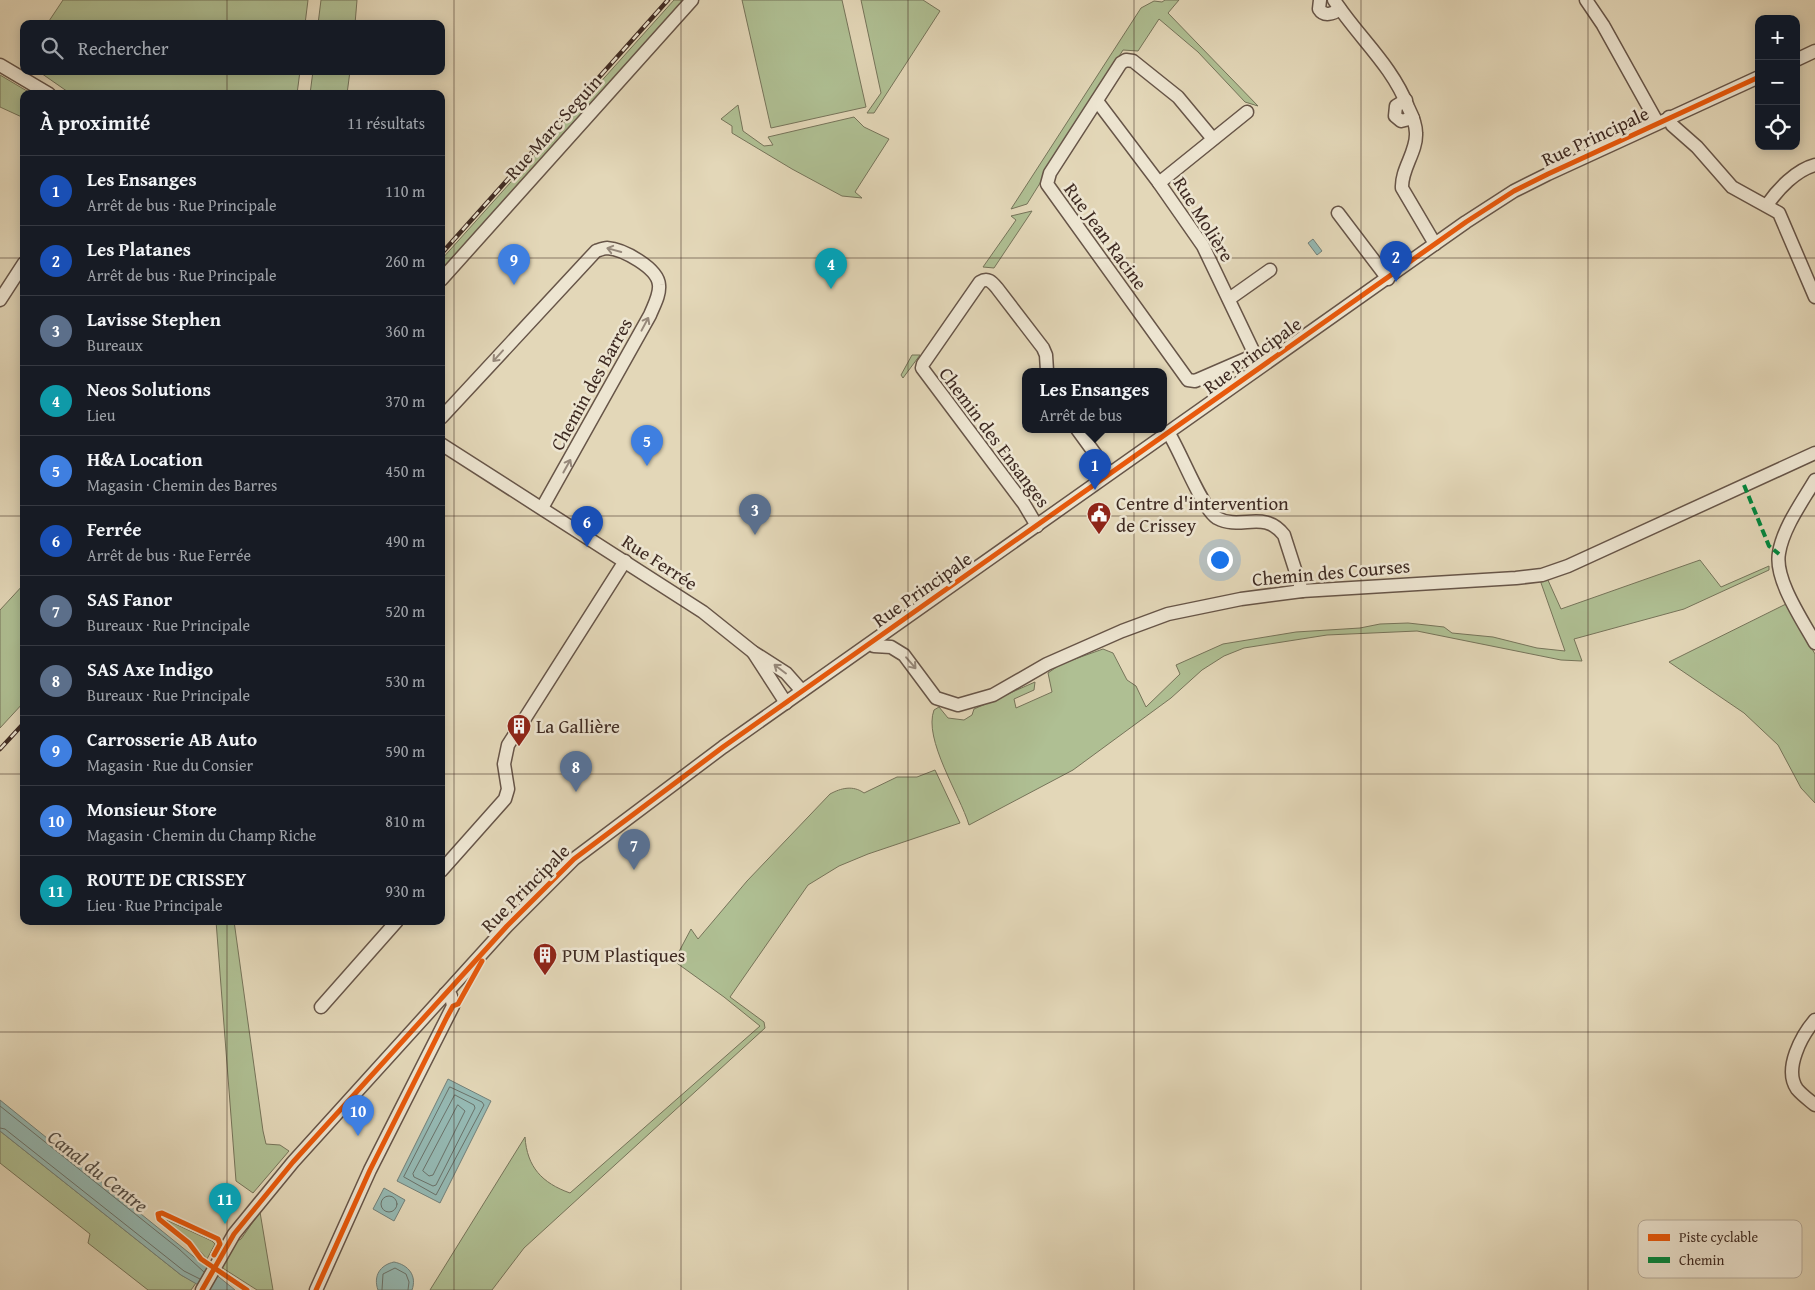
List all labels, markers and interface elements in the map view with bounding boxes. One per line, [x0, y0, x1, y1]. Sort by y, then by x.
map controls [1755, 15, 1800, 150]
button: + [1755, 15, 1800, 60]
search box [20, 20, 445, 75]
icon: search [38, 34, 66, 62]
text: Rechercher [78, 34, 169, 62]
button: − [1755, 60, 1800, 105]
street label: Rue Marc Seguin [498, 68, 608, 186]
street label: Rue Principale [1537, 99, 1653, 173]
button: locate [1755, 105, 1800, 150]
text: À proximité [40, 107, 150, 138]
text: 11 résultats [347, 111, 425, 135]
text: Les Ensanges [87, 165, 197, 193]
street label: Rue Molière [1167, 171, 1241, 267]
street label: Rue Jean Racine [1058, 177, 1154, 295]
text: 1 [52, 179, 60, 203]
text: 110 m [385, 179, 425, 203]
text: Arrêt de bus · Rue Principale [87, 193, 276, 217]
text: Les Platanes [87, 235, 191, 263]
pin: 2 [1380, 241, 1412, 282]
pin: 9 [498, 244, 530, 285]
one-way arrow [606, 245, 622, 255]
pin: 4 [815, 248, 847, 289]
text: 2 [52, 249, 60, 273]
text: 260 m [385, 249, 425, 273]
text: Arrêt de bus · Rue Principale [87, 263, 276, 287]
text: Lavisse Stephen [87, 305, 221, 333]
street label: Rue Principale [1197, 310, 1307, 400]
street label: Chemin des Barres [543, 312, 639, 456]
one-way arrow [641, 317, 650, 332]
text: 3 [52, 319, 60, 343]
text: 360 m [385, 319, 425, 343]
text: Bureaux [87, 333, 143, 357]
one-way arrow [492, 350, 504, 363]
street label: Chemin des Ensanges [933, 361, 1057, 513]
popup [1022, 368, 1167, 433]
text: Neos Solutions [87, 375, 211, 403]
text: Les Ensanges [1040, 375, 1149, 403]
text: 4 [52, 389, 60, 413]
text: 370 m [385, 389, 425, 413]
text: Lieu [87, 403, 115, 427]
text: Arrêt de bus [1040, 403, 1122, 427]
pin: 5 [631, 425, 663, 466]
text: H&A Location [87, 445, 203, 473]
pin: 1 [1079, 449, 1111, 490]
text: 5 [52, 459, 60, 483]
text: 450 m [385, 459, 425, 483]
one-way arrow [562, 460, 572, 474]
text: Magasin · Chemin des Barres [87, 473, 277, 497]
place label: Centre d'intervention de Crissey [1116, 489, 1289, 539]
pin: 3 [739, 494, 771, 535]
public building icon: Centre d'intervention de Crissey [1086, 501, 1112, 535]
pin: 6 [571, 506, 603, 547]
text: Ferrée [87, 515, 142, 543]
street label: Rue Ferrée [617, 527, 703, 597]
text: 6 [52, 529, 60, 553]
text: 490 m [385, 529, 425, 553]
text: Arrêt de bus · Rue Ferrée [87, 543, 251, 567]
street label: Rue Principale [867, 544, 977, 634]
your location [1207, 547, 1233, 573]
street label: Chemin des Courses [1251, 551, 1411, 593]
text: SAS Fanor [87, 585, 172, 613]
text: 7 [52, 599, 60, 623]
text: 520 m [385, 599, 425, 623]
text: Bureaux · Rue Principale [87, 613, 250, 637]
text: SAS Axe Indigo [87, 655, 213, 683]
one-way arrow [905, 656, 916, 669]
one-way arrow [773, 664, 787, 674]
text: 8 [52, 669, 60, 693]
text: 530 m [385, 669, 425, 693]
text: Bureaux · Rue Principale [87, 683, 250, 707]
place label: La Gallière [536, 712, 620, 740]
building icon: La Gallière [506, 713, 532, 747]
text: Carrosserie AB Auto [87, 725, 257, 753]
text: 9 [52, 739, 60, 763]
text: 590 m [385, 739, 425, 763]
pin: 8 [560, 751, 592, 792]
text: Magasin · Rue du Consier [87, 753, 253, 777]
text: Monsieur Store [87, 795, 217, 823]
text: 10 [48, 809, 64, 833]
text: 810 m [385, 809, 425, 833]
text: Magasin · Chemin du Champ Riche [87, 823, 316, 847]
pin: 7 [618, 829, 650, 870]
street label: Rue Principale [474, 837, 576, 939]
text: ROUTE DE CRISSEY [87, 865, 247, 893]
text: 11 [48, 879, 64, 903]
text: 930 m [385, 879, 425, 903]
text: Lieu · Rue Principale [87, 893, 223, 917]
place label: PUM Plastiques [562, 941, 685, 969]
building icon: PUM Plastiques [532, 942, 558, 976]
pin: 10 [342, 1095, 374, 1136]
water label: Canal du Centre [42, 1122, 155, 1219]
pin: 11 [209, 1183, 241, 1224]
legend [1638, 1220, 1802, 1278]
text: Piste cyclable [1679, 1227, 1759, 1247]
text: Chemin [1679, 1250, 1724, 1270]

